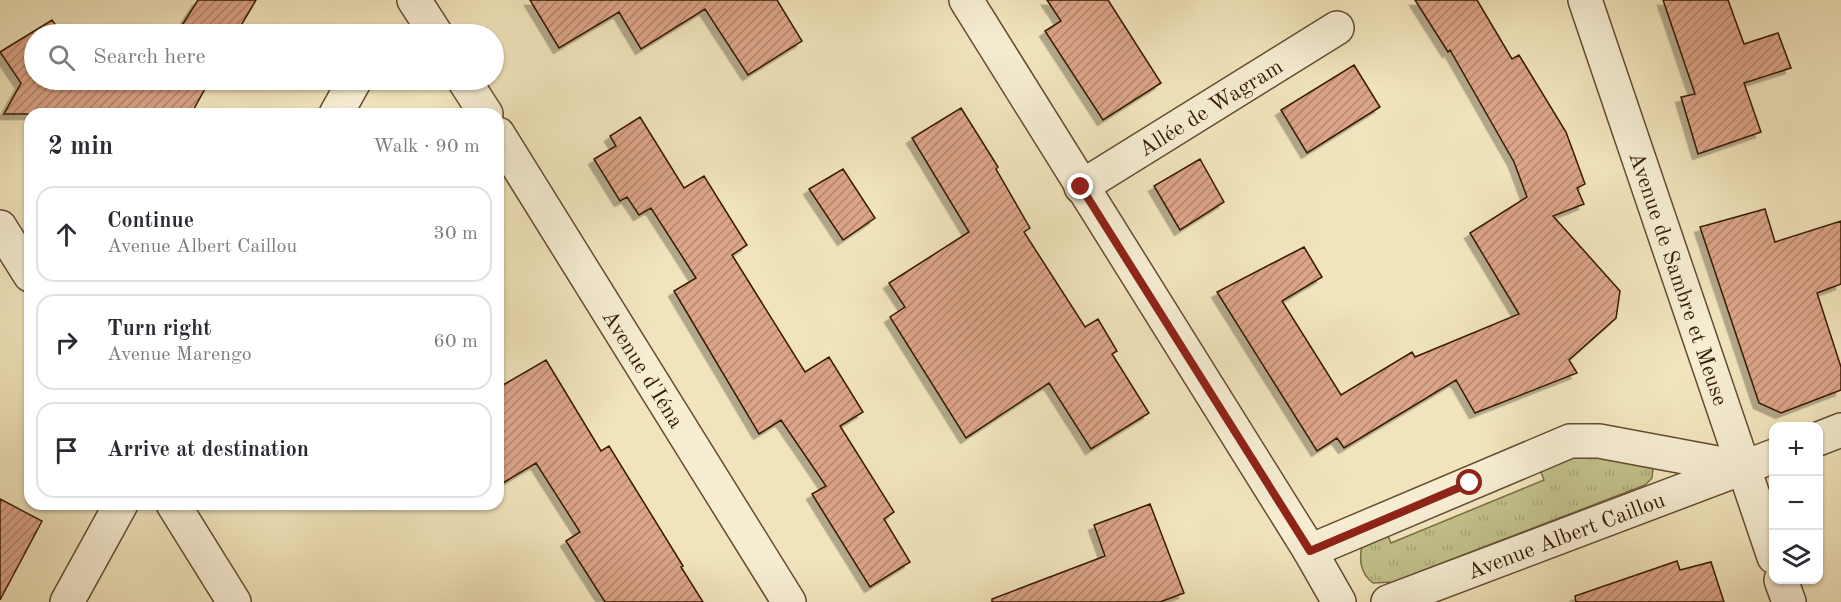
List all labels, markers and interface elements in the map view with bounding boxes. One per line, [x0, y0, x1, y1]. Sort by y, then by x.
search box [24, 24, 504, 90]
icon: search [45, 41, 78, 74]
text: Search here [93, 46, 206, 68]
street label: Allée de Wagram [1135, 56, 1287, 161]
text: 2 min [48, 134, 113, 160]
text: Walk · 90 m [373, 137, 480, 157]
street label: Avenue de Sambre et Meuse [1624, 149, 1731, 409]
route end [1067, 173, 1093, 199]
text: Continue [107, 210, 194, 232]
icon: ahead [50, 218, 83, 251]
text: 30 m [433, 224, 478, 244]
text: Avenue Albert Caillou [107, 237, 297, 257]
street label: Avenue d'Iéna [597, 307, 687, 432]
text: Turn right [107, 318, 211, 340]
icon: right [50, 326, 83, 359]
text: 60 m [433, 332, 478, 352]
text: Avenue Marengo [107, 345, 252, 365]
map controls [1769, 422, 1823, 584]
button: + [1769, 422, 1823, 476]
icon: arrive [50, 434, 83, 467]
text: Arrive at destination [107, 439, 309, 461]
route start [1456, 469, 1482, 495]
button: − [1769, 476, 1823, 530]
street label: Avenue Albert Caillou [1465, 489, 1668, 584]
button: layers [1769, 530, 1823, 584]

